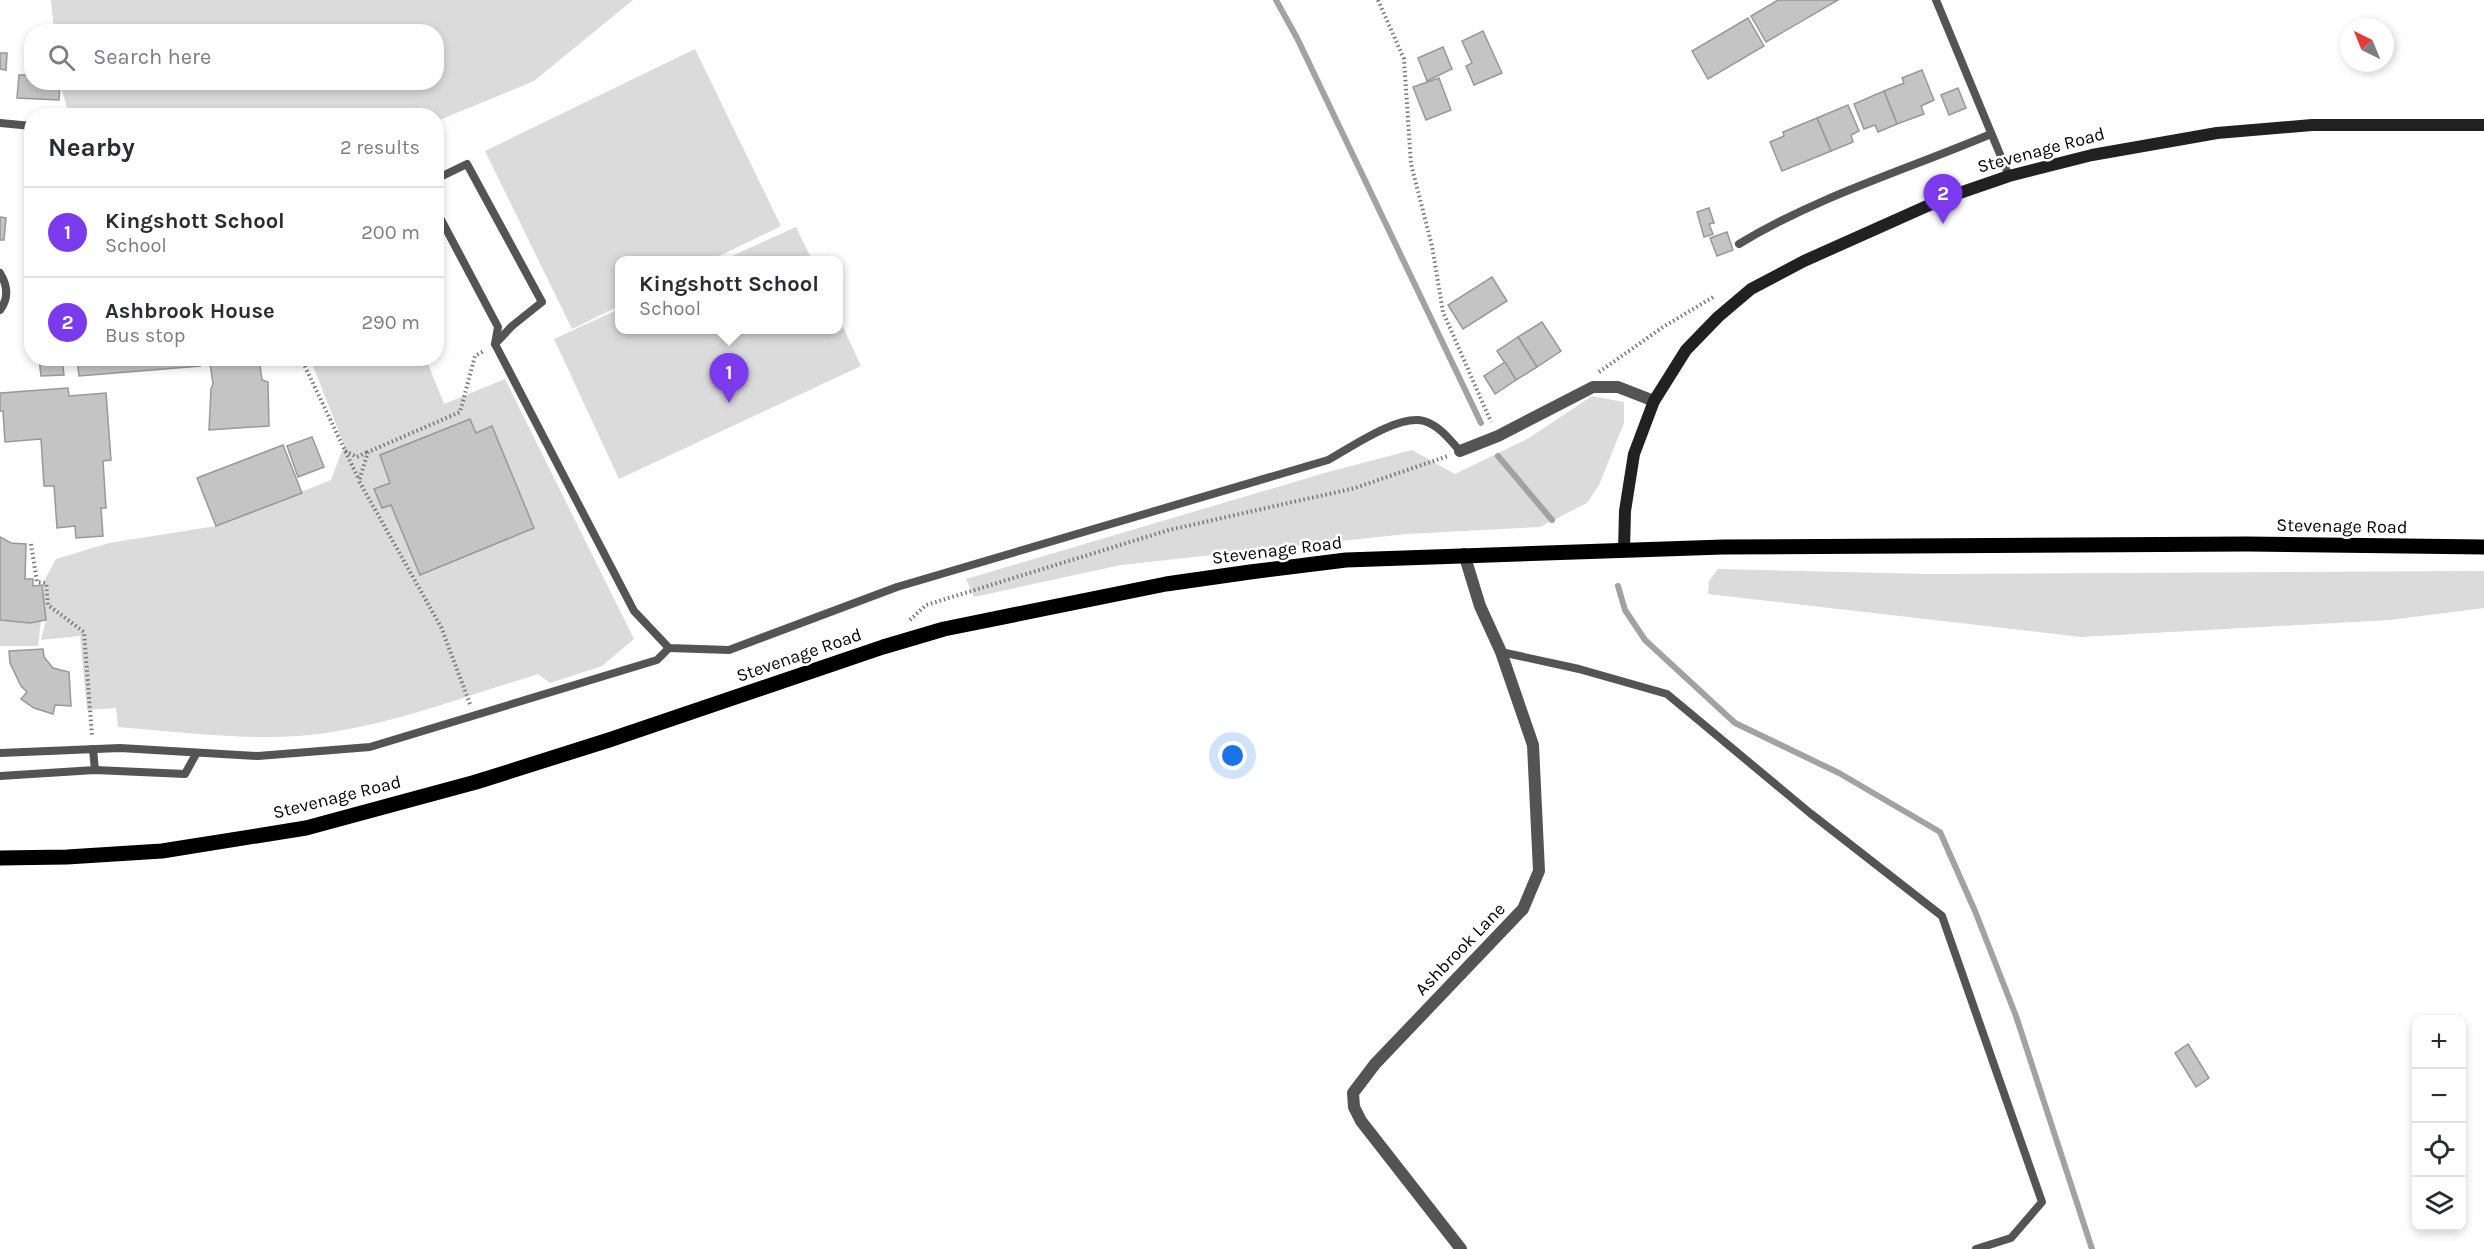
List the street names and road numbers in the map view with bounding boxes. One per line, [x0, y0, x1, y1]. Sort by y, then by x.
street label: Stevenage Road [1975, 122, 2107, 178]
street label: Stevenage Road [2276, 514, 2408, 538]
street label: Stevenage Road [1211, 531, 1343, 569]
street label: Stevenage Road [733, 623, 865, 687]
street label: Stevenage Road [271, 770, 403, 824]
street label: Ashbrook Lane [1410, 898, 1510, 1000]

